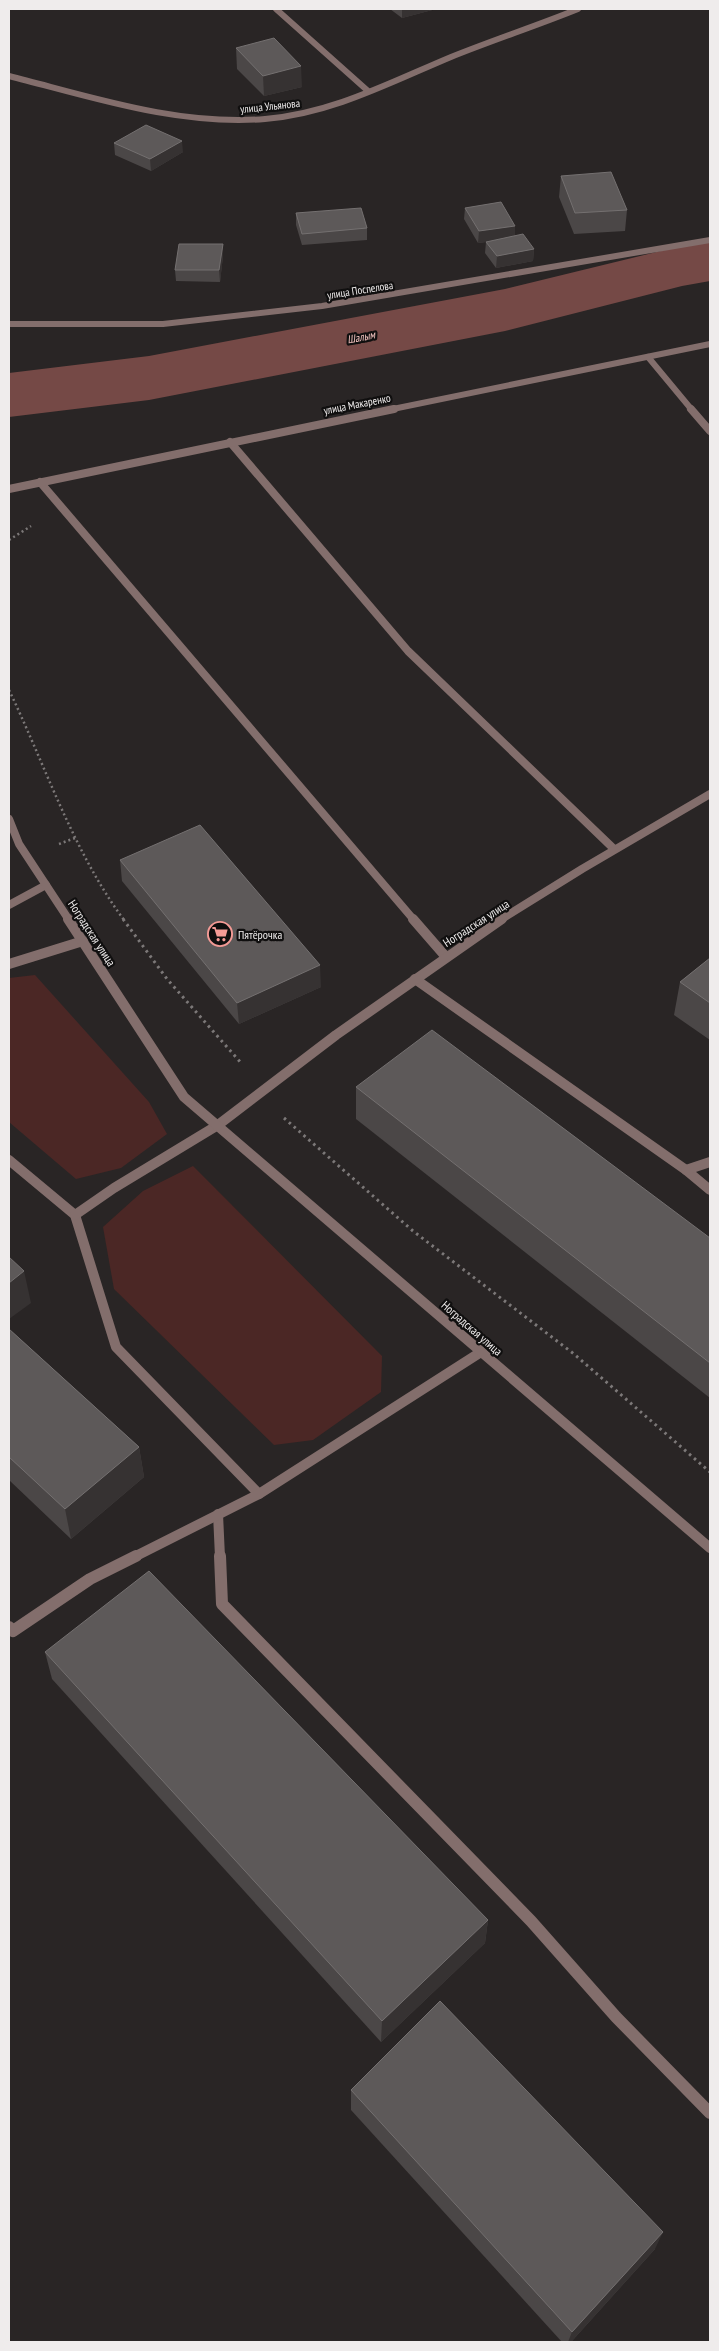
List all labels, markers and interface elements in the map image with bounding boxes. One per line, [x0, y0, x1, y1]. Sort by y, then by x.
street label: улица Ульянова [239, 96, 301, 116]
street label: улица Поспелова [326, 278, 394, 302]
water label: Шалым [346, 327, 377, 347]
street label: улица Макаренко [322, 391, 392, 417]
street label: Ноградская улица [440, 896, 512, 950]
street label: Ноградская улица [65, 897, 119, 969]
supermarket icon: Пятёрочка [207, 921, 233, 947]
place label: Пятёрочка [238, 927, 282, 942]
street label: Ноградская улица [438, 1297, 506, 1359]

